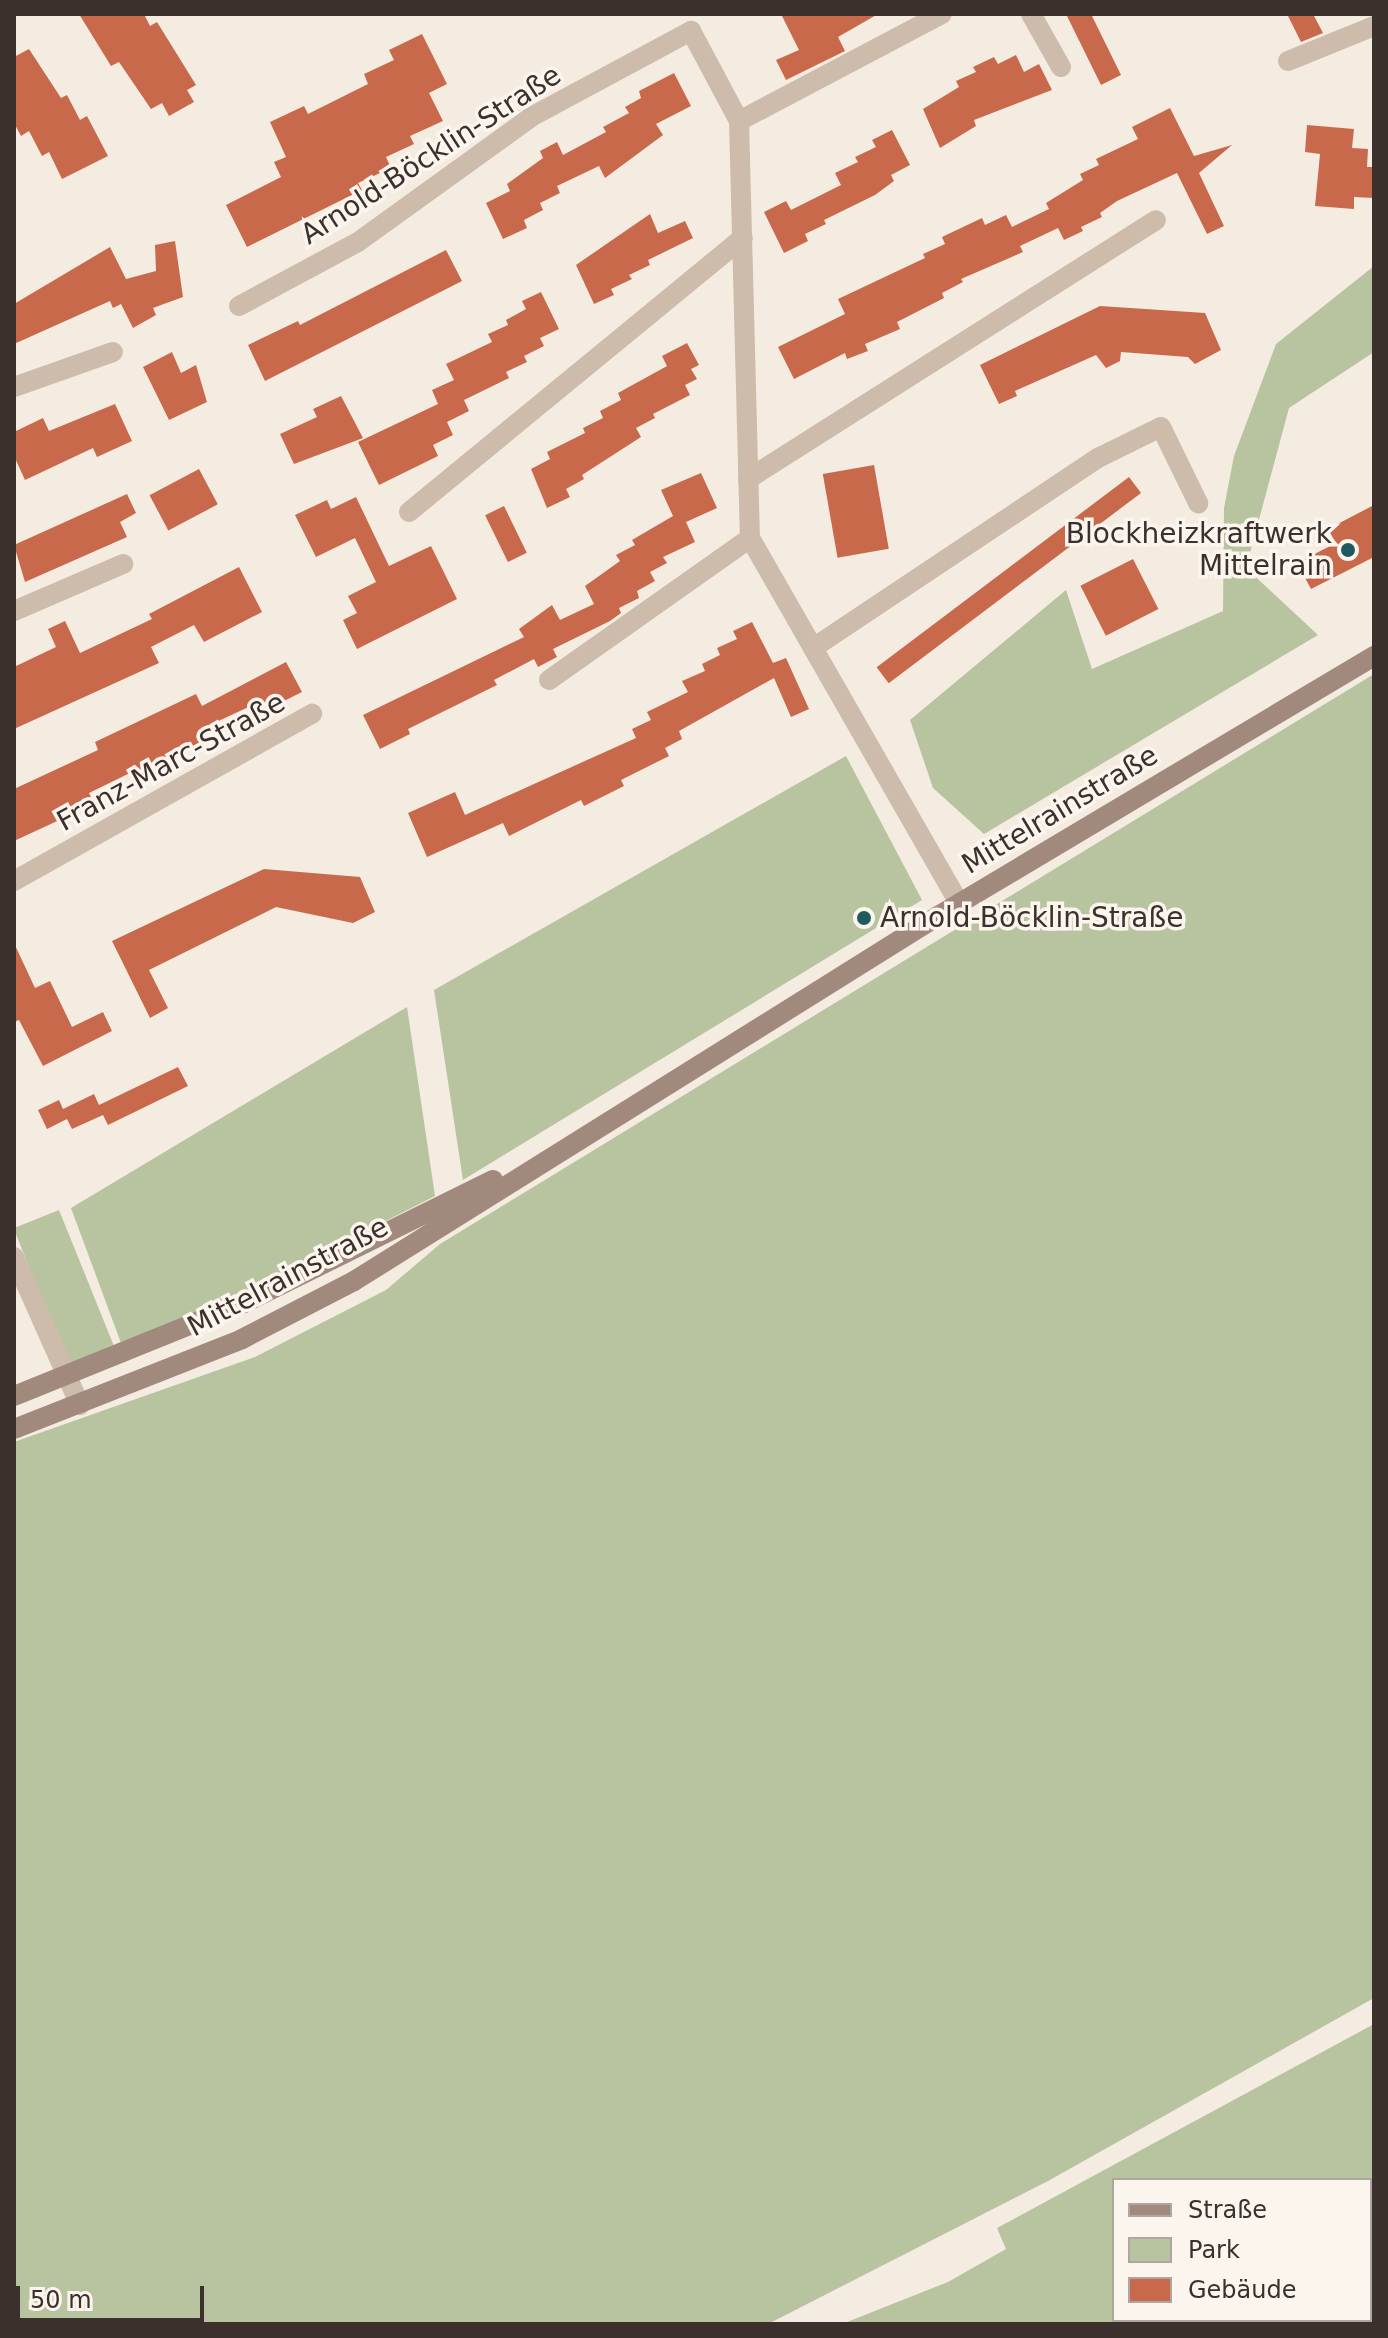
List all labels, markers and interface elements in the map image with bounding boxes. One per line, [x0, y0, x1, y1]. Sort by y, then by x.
street label: Arnold-Böcklin-Straße [295, 58, 567, 252]
place label: Blockheizkraftwerk Mittelrain [1066, 517, 1332, 583]
marker: Blockheizkraftwerk Mittelrain [1339, 541, 1357, 559]
street label: Franz-Marc-Straße [51, 685, 291, 839]
street label: Mittelrainstraße [956, 738, 1164, 882]
place label: Arnold-Böcklin-Straße [880, 901, 1183, 935]
marker: Arnold-Böcklin-Straße [855, 909, 873, 927]
street label: Mittelrainstraße [182, 1210, 394, 1344]
legend [1112, 2178, 1372, 2322]
text: Straße [1188, 2196, 1267, 2224]
text: Park [1188, 2236, 1240, 2264]
scale bar [20, 2270, 208, 2320]
text: Gebäude [1188, 2276, 1297, 2304]
text: 50 m [30, 2286, 92, 2314]

